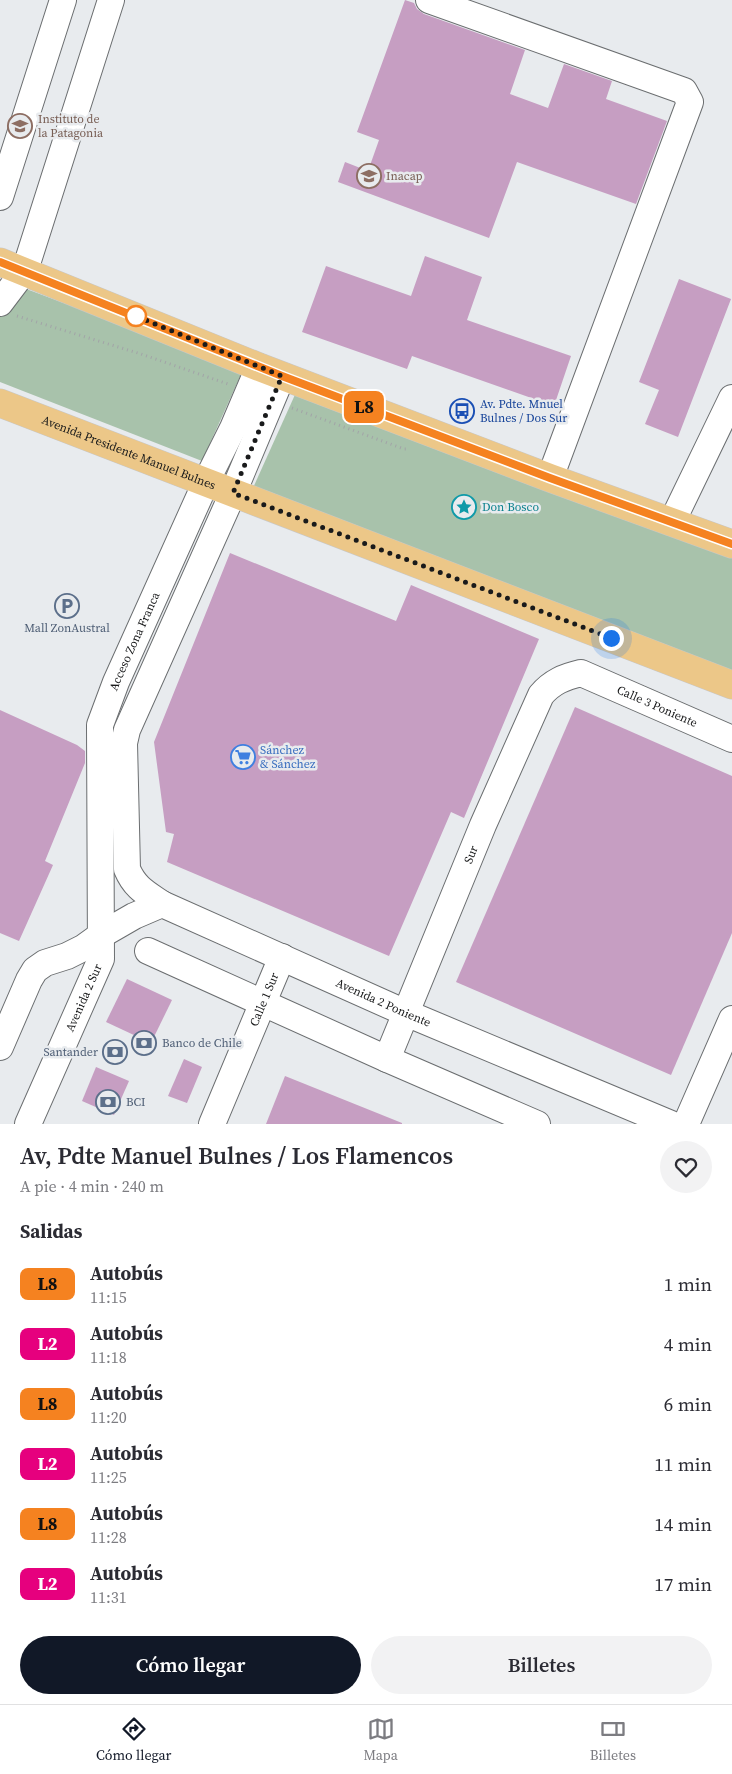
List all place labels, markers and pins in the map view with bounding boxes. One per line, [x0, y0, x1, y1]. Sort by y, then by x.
place label: Instituto de la Patagonia [38, 111, 104, 141]
school or university icon: Instituto de la Patagonia [7, 113, 33, 139]
school or university icon: Inacap [356, 163, 382, 189]
place label: Inacap [386, 168, 423, 184]
unlabelled marker [125, 305, 147, 327]
place label: Av. Pdte. Mnuel Bulnes / Dos Sur [480, 396, 567, 426]
bus stop icon: Av. Pdte. Mnuel Bulnes / Dos Sur [449, 398, 475, 424]
place icon: Don Bosco [451, 494, 477, 520]
place label: Don Bosco [482, 499, 539, 515]
parking icon: Mall ZonAustral [54, 593, 80, 619]
place label: Mall ZonAustral [24, 620, 110, 636]
place label: Sánchez & Sánchez [260, 742, 316, 772]
supermarket icon: Sánchez & Sánchez [230, 744, 256, 770]
bank icon: Banco de Chile [131, 1030, 157, 1056]
place label: Banco de Chile [162, 1035, 242, 1051]
bank icon: Santander [102, 1039, 128, 1065]
place label: Santander [43, 1044, 98, 1060]
bank icon: BCI [95, 1089, 121, 1115]
place label: BCI [126, 1094, 145, 1110]

